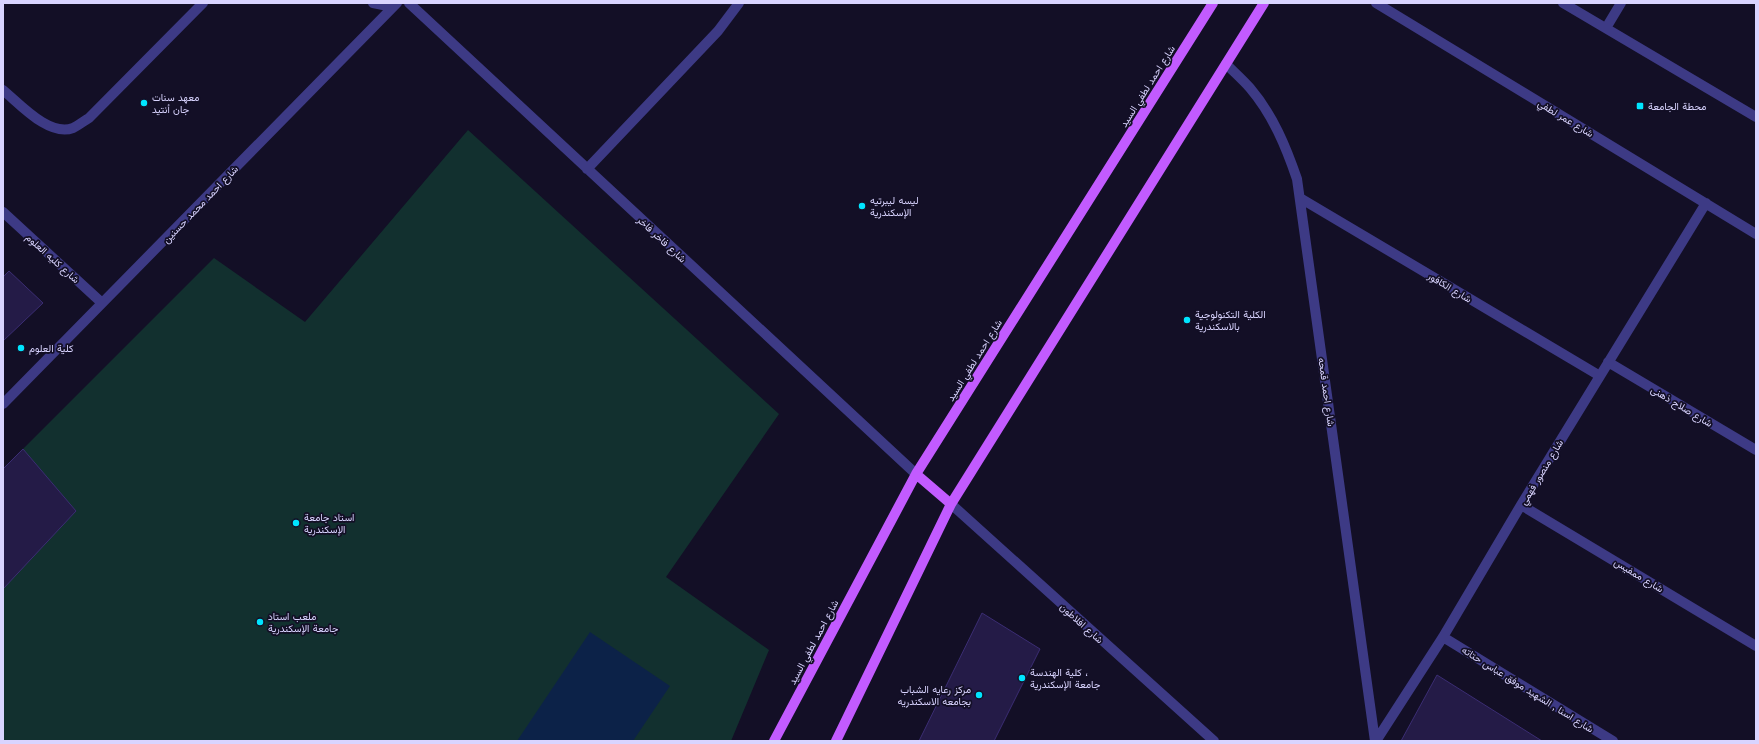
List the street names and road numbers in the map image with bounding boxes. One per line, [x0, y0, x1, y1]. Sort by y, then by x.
street label: شارع احمد لطفي السيد [1118, 43, 1180, 131]
street label: شارع عمر لطفي [1534, 98, 1596, 142]
street label: شارع احمد محمد حسنين [161, 163, 241, 246]
street label: شارع فاخر فاخر [634, 213, 688, 265]
street label: شارع كليه العلوم [23, 232, 82, 286]
street label: شارع الكافور [1425, 270, 1474, 306]
street label: شارع احمد لطفي السيد [945, 317, 1007, 405]
street label: شارع احمد قمحه [1315, 357, 1337, 427]
street label: شارع صلاح ذهنى [1649, 384, 1715, 430]
street label: شارع منصور فهمي [1518, 438, 1568, 508]
street label: شارع ممفيس [1612, 556, 1665, 595]
street label: شارع احمد لطفي السيد [786, 598, 843, 688]
street label: شارع افلاطون [1057, 601, 1106, 646]
street label: شارع اسنا , الشهيد موفق عباس حتاته [1459, 644, 1596, 736]

